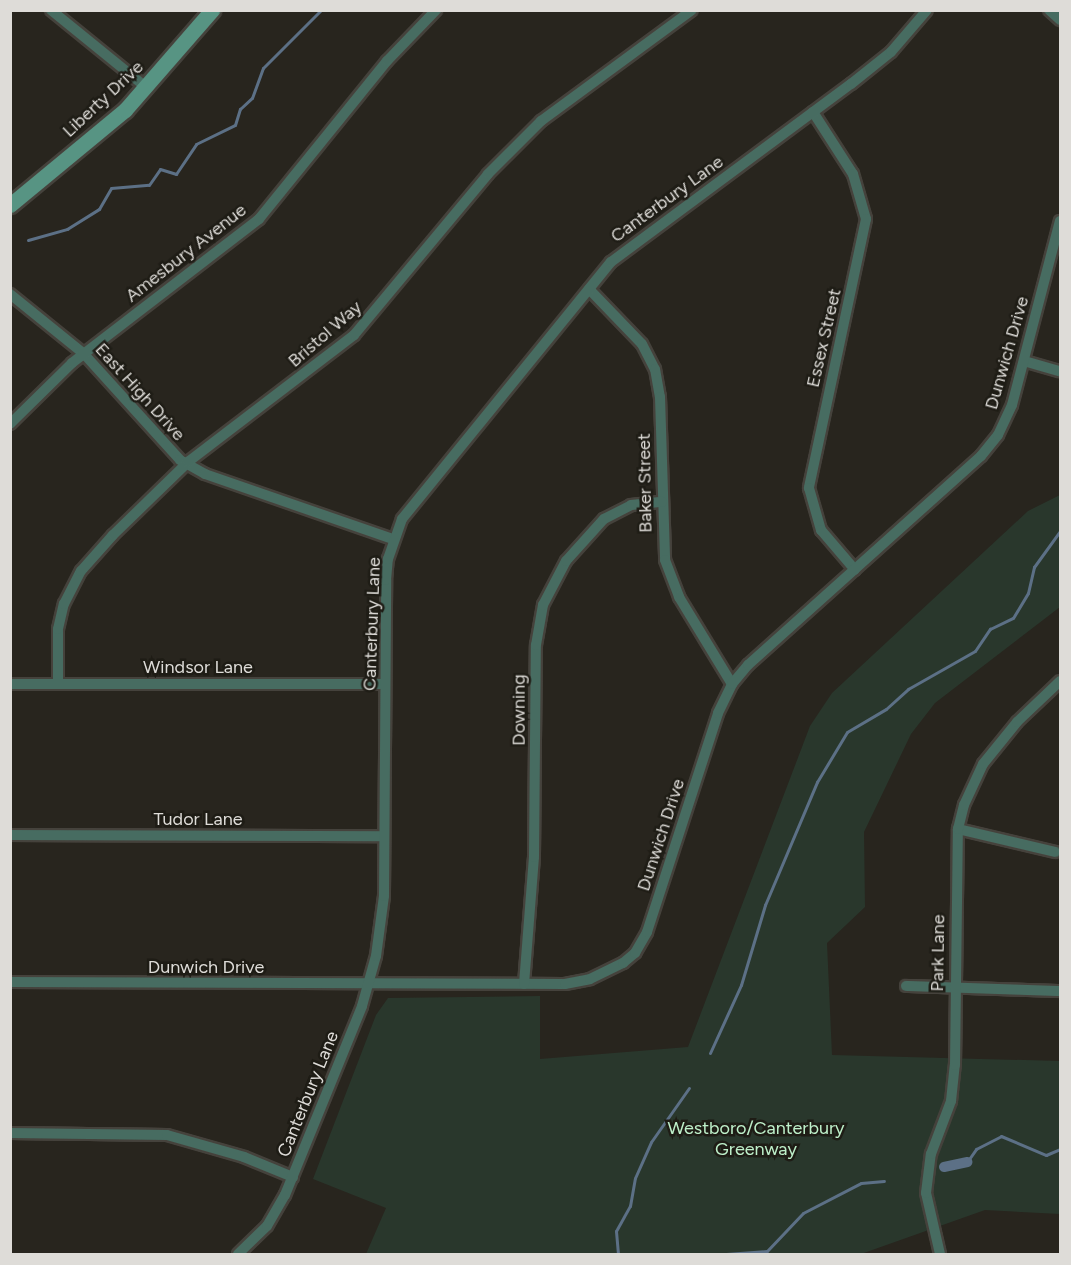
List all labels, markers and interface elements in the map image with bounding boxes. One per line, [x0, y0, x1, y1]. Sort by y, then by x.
street label: Liberty Drive [58, 56, 148, 142]
street label: Canterbury Lane [606, 151, 728, 247]
street label: Amesbury Avenue [121, 199, 251, 307]
street label: Essex Street [802, 287, 846, 389]
street label: Dunwich Drive [981, 294, 1033, 412]
street label: Bristol Way [284, 296, 366, 372]
street label: East High Drive [91, 339, 189, 445]
street label: Baker Street [633, 433, 657, 533]
street label: Canterbury Lane [359, 557, 385, 691]
street label: Windsor Lane [143, 656, 253, 678]
street label: Downing [508, 674, 530, 746]
street label: Dunwich Drive [633, 776, 689, 894]
street label: Tudor Lane [153, 808, 243, 830]
street label: Park Lane [927, 914, 949, 992]
street label: Dunwich Drive [148, 956, 264, 978]
street label: Canterbury Lane [273, 1028, 343, 1160]
park label: Westboro/Canterbury Greenway [667, 1118, 845, 1160]

